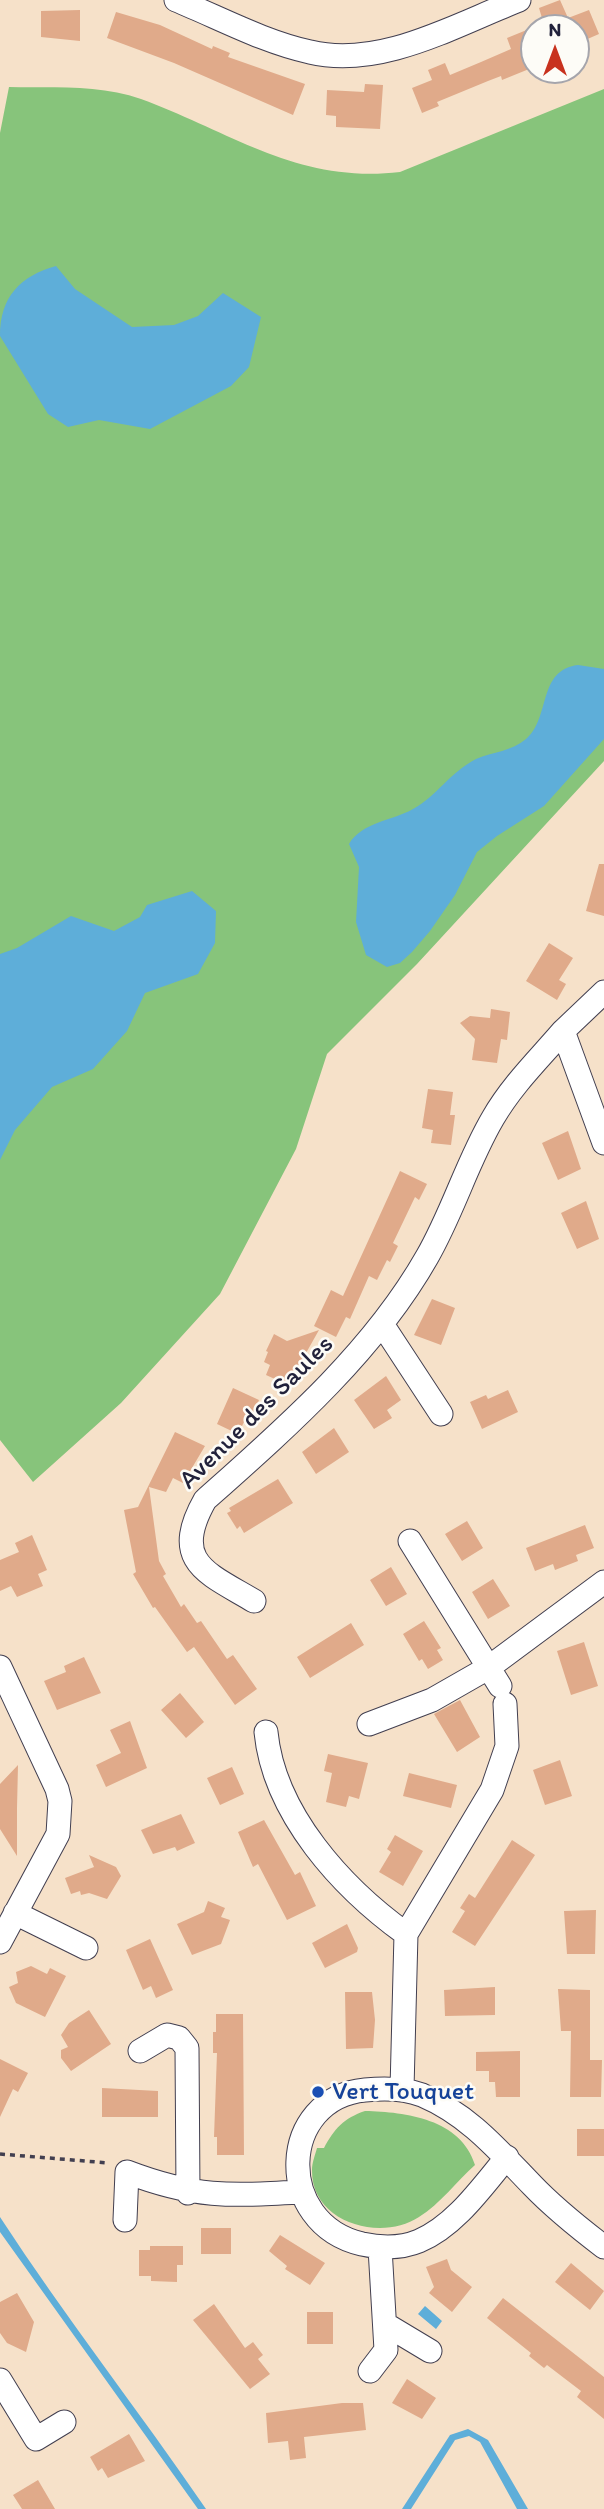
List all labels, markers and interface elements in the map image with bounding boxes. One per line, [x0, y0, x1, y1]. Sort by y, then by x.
north arrow [520, 14, 590, 84]
text: N [549, 18, 561, 41]
street label: Avenue des Saules [173, 1329, 341, 1497]
place label: Vert Touquet [332, 2076, 474, 2108]
marker: Vert Touquet [310, 2084, 326, 2100]

